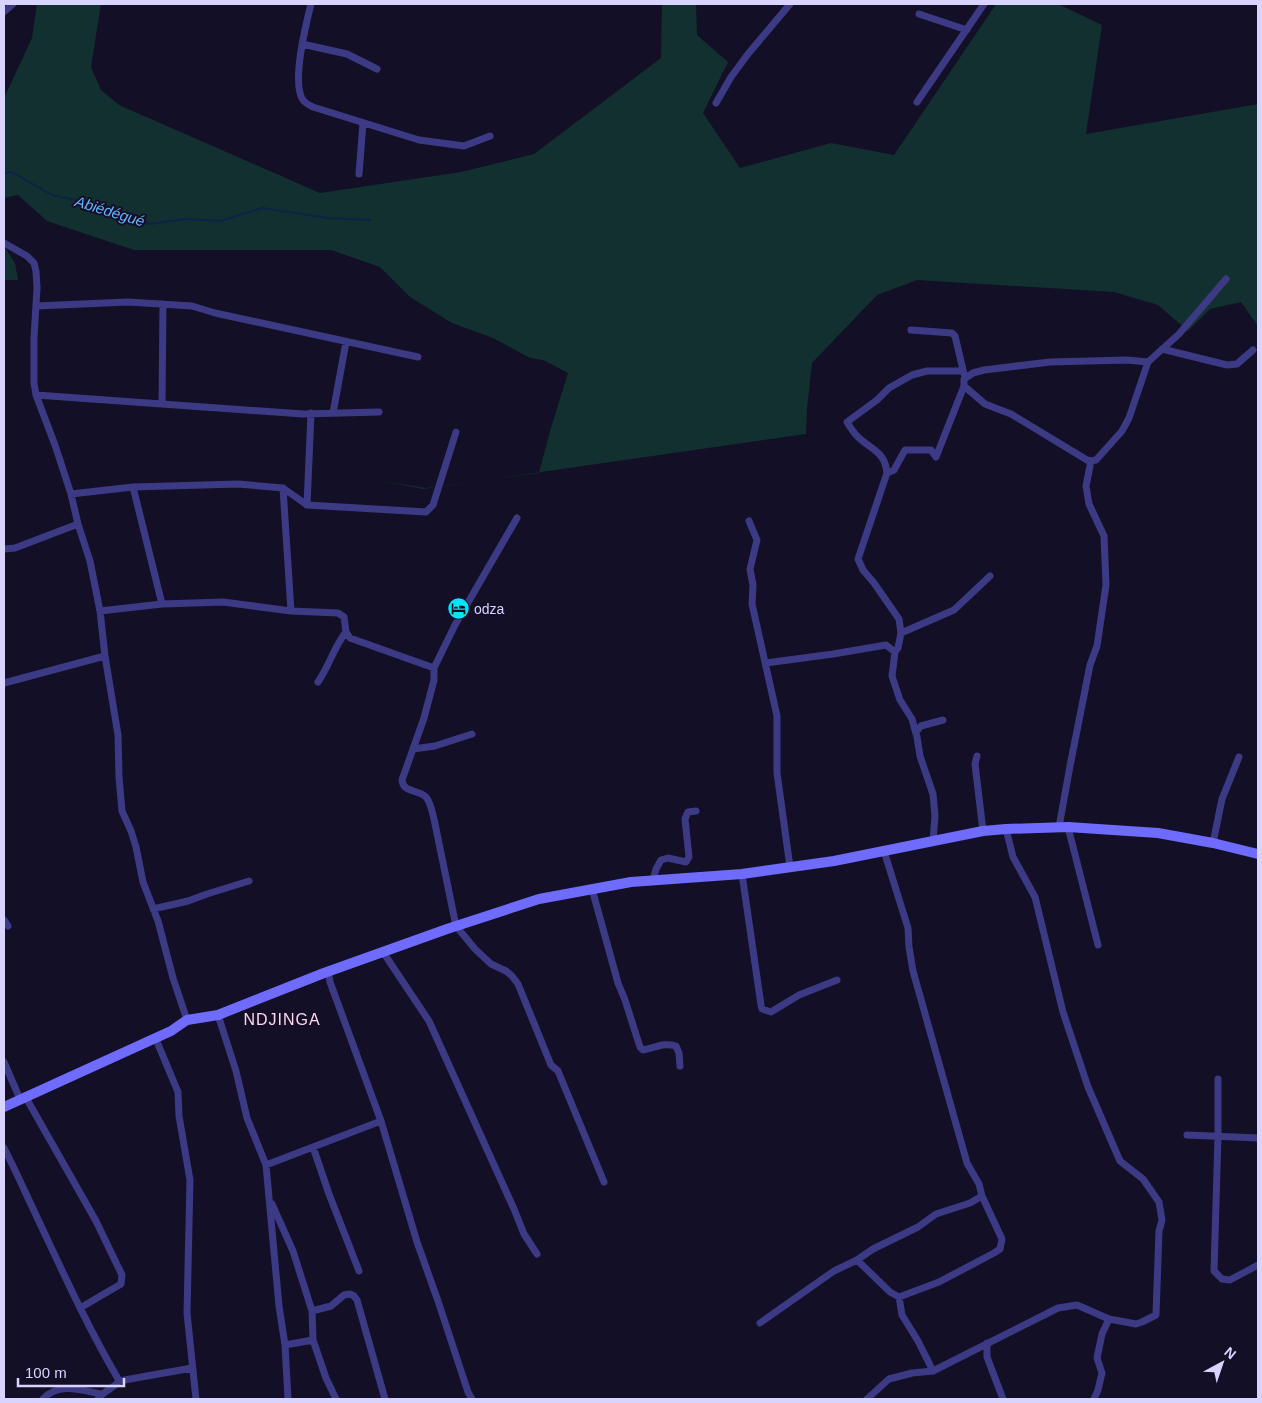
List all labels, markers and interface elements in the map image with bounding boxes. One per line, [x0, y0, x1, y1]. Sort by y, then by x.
water label: Abiédégué [72, 192, 147, 230]
hotel icon: odza [446, 597, 470, 621]
place label: odza [474, 601, 505, 617]
district label: NDJINGA [243, 1011, 321, 1028]
north arrow [1197, 1338, 1247, 1388]
text: N [1221, 1344, 1239, 1362]
scale bar [18, 1356, 124, 1388]
text: 100 m [25, 1364, 67, 1381]

